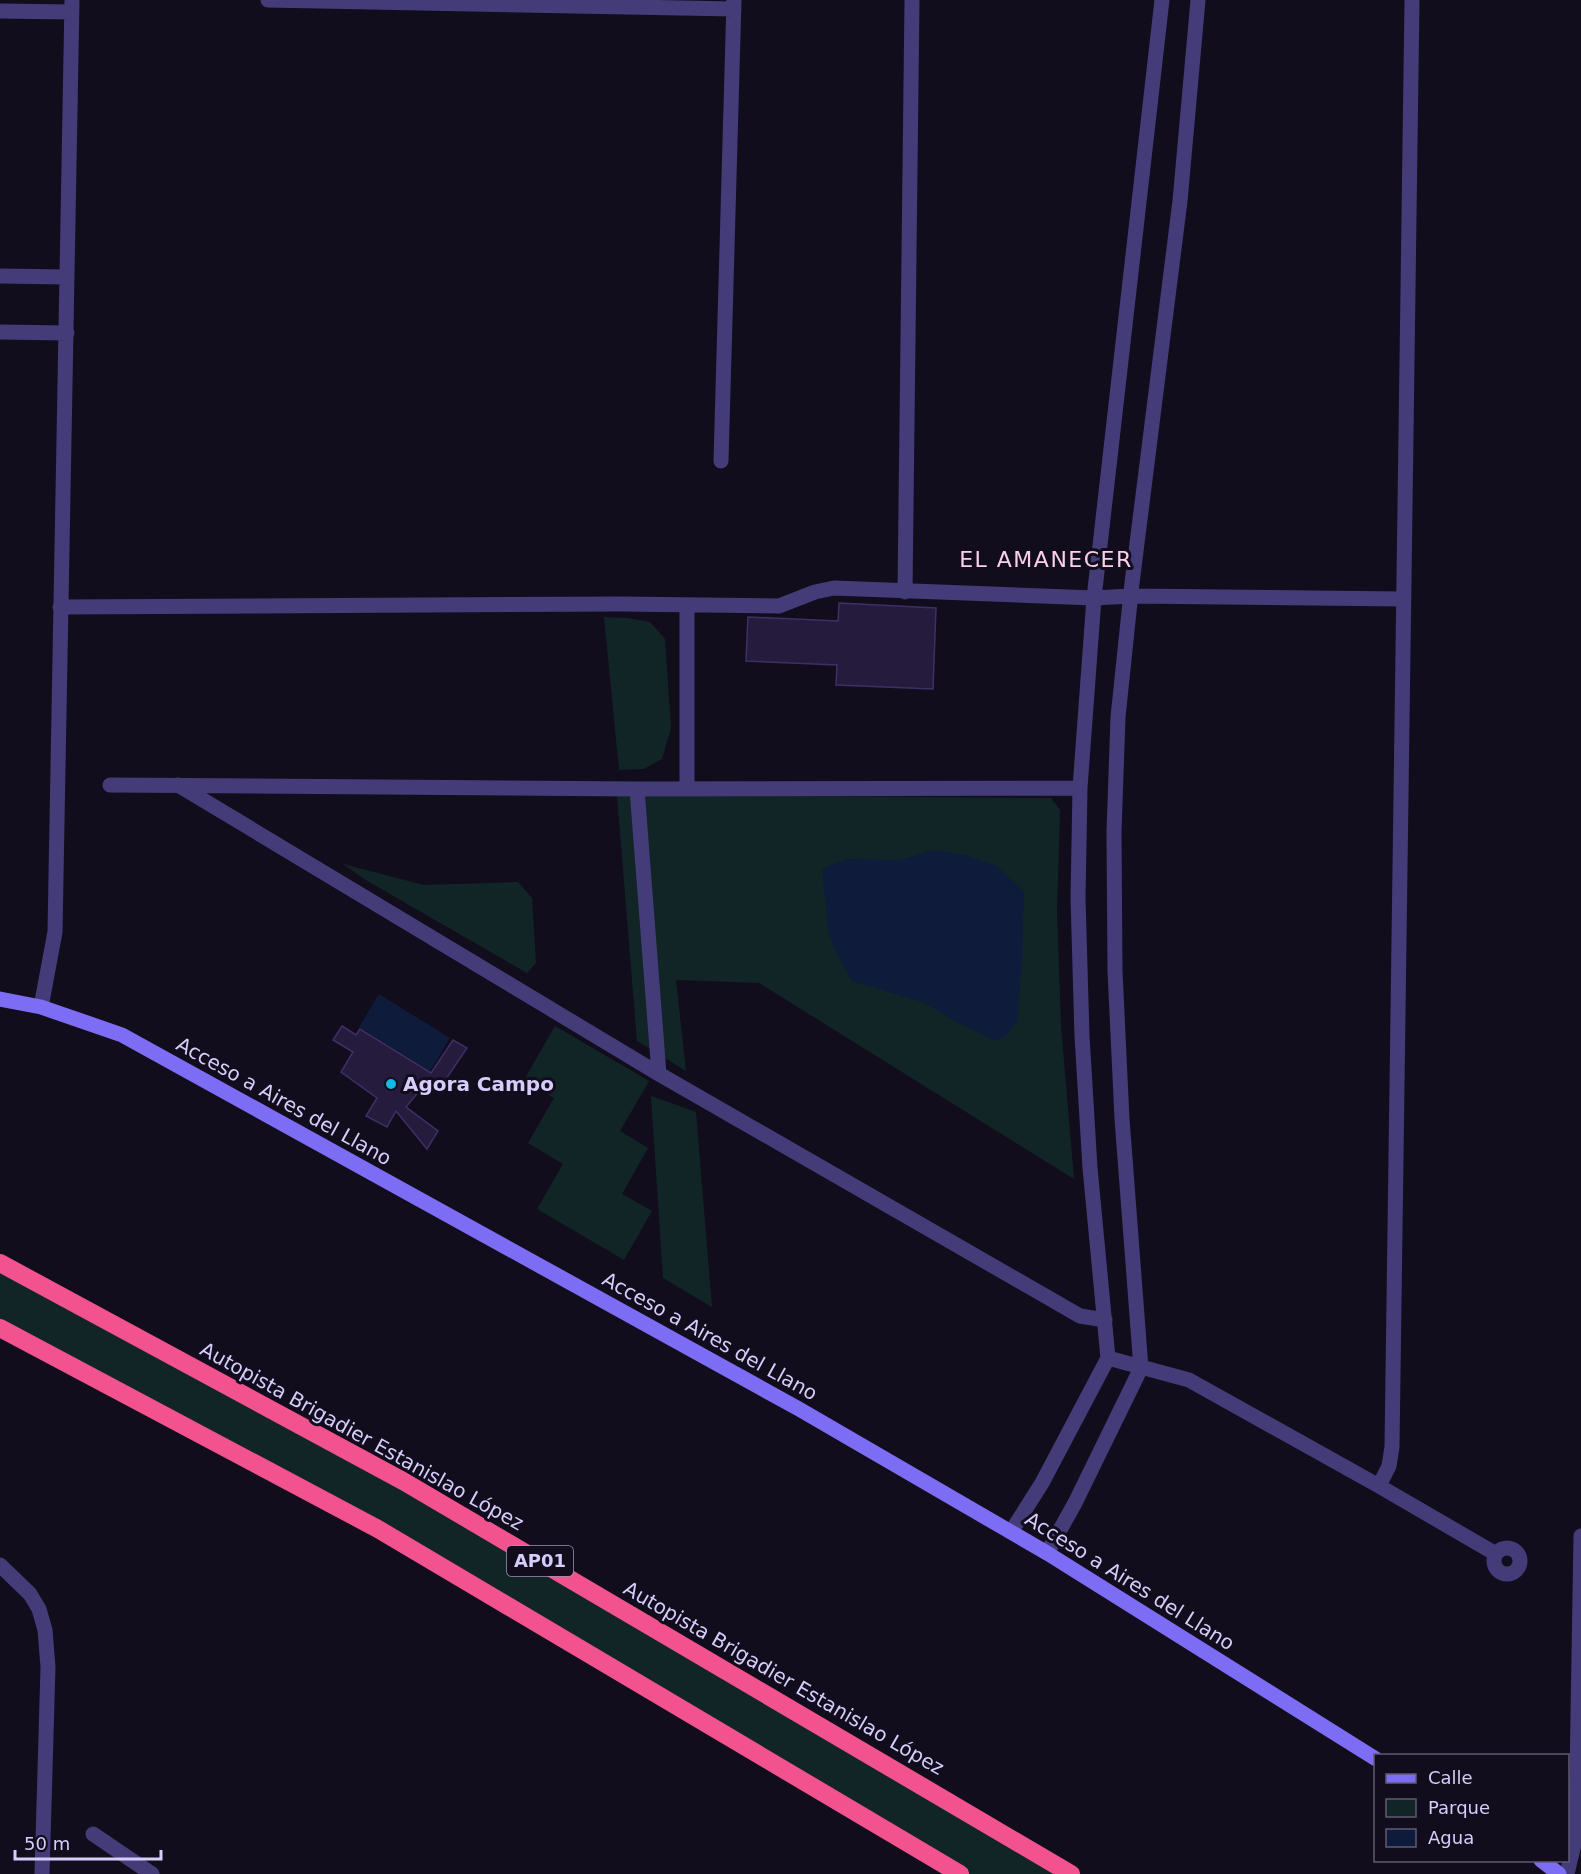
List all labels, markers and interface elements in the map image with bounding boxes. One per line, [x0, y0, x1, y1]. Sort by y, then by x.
district label: EL AMANECER [959, 547, 1133, 572]
street label: Acceso a Aires del Llano [172, 1032, 396, 1170]
place label: Agora Campo [403, 1072, 554, 1096]
marker: Agora Campo [384, 1077, 398, 1091]
street label: Acceso a Aires del Llano [598, 1267, 822, 1405]
street label: Autopista Brigadier Estanislao López [196, 1337, 528, 1535]
street label: Acceso a Aires del Llano [1021, 1507, 1239, 1655]
road number: AP01 [507, 1546, 573, 1576]
street label: Autopista Brigadier Estanislao López [620, 1576, 948, 1780]
legend [1374, 1754, 1569, 1862]
text: Calle [1428, 1767, 1473, 1788]
text: Parque [1428, 1797, 1490, 1818]
scale bar [15, 1823, 160, 1861]
text: Agua [1428, 1827, 1474, 1848]
text: 50 m [24, 1833, 70, 1854]

